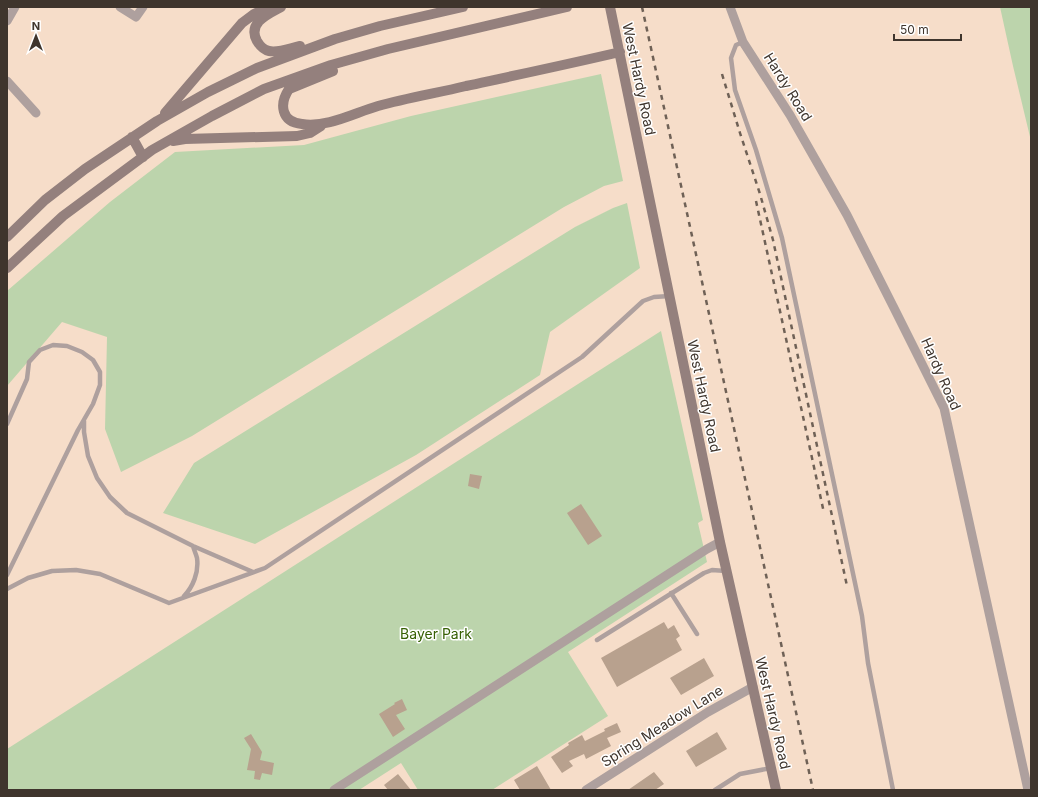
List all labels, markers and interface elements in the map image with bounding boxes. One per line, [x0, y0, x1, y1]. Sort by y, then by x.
north arrow [16, 16, 56, 56]
scale bar [894, 16, 961, 42]
text: N [32, 19, 40, 33]
street label: West Hardy Road [619, 21, 660, 137]
text: 50 m [900, 22, 929, 37]
street label: Hardy Road [761, 49, 816, 124]
street label: Hardy Road [918, 335, 965, 413]
street label: West Hardy Road [684, 338, 725, 454]
park label: Bayer Park [400, 625, 472, 642]
street label: West Hardy Road [752, 655, 795, 771]
street label: Spring Meadow Lane [598, 681, 726, 770]

